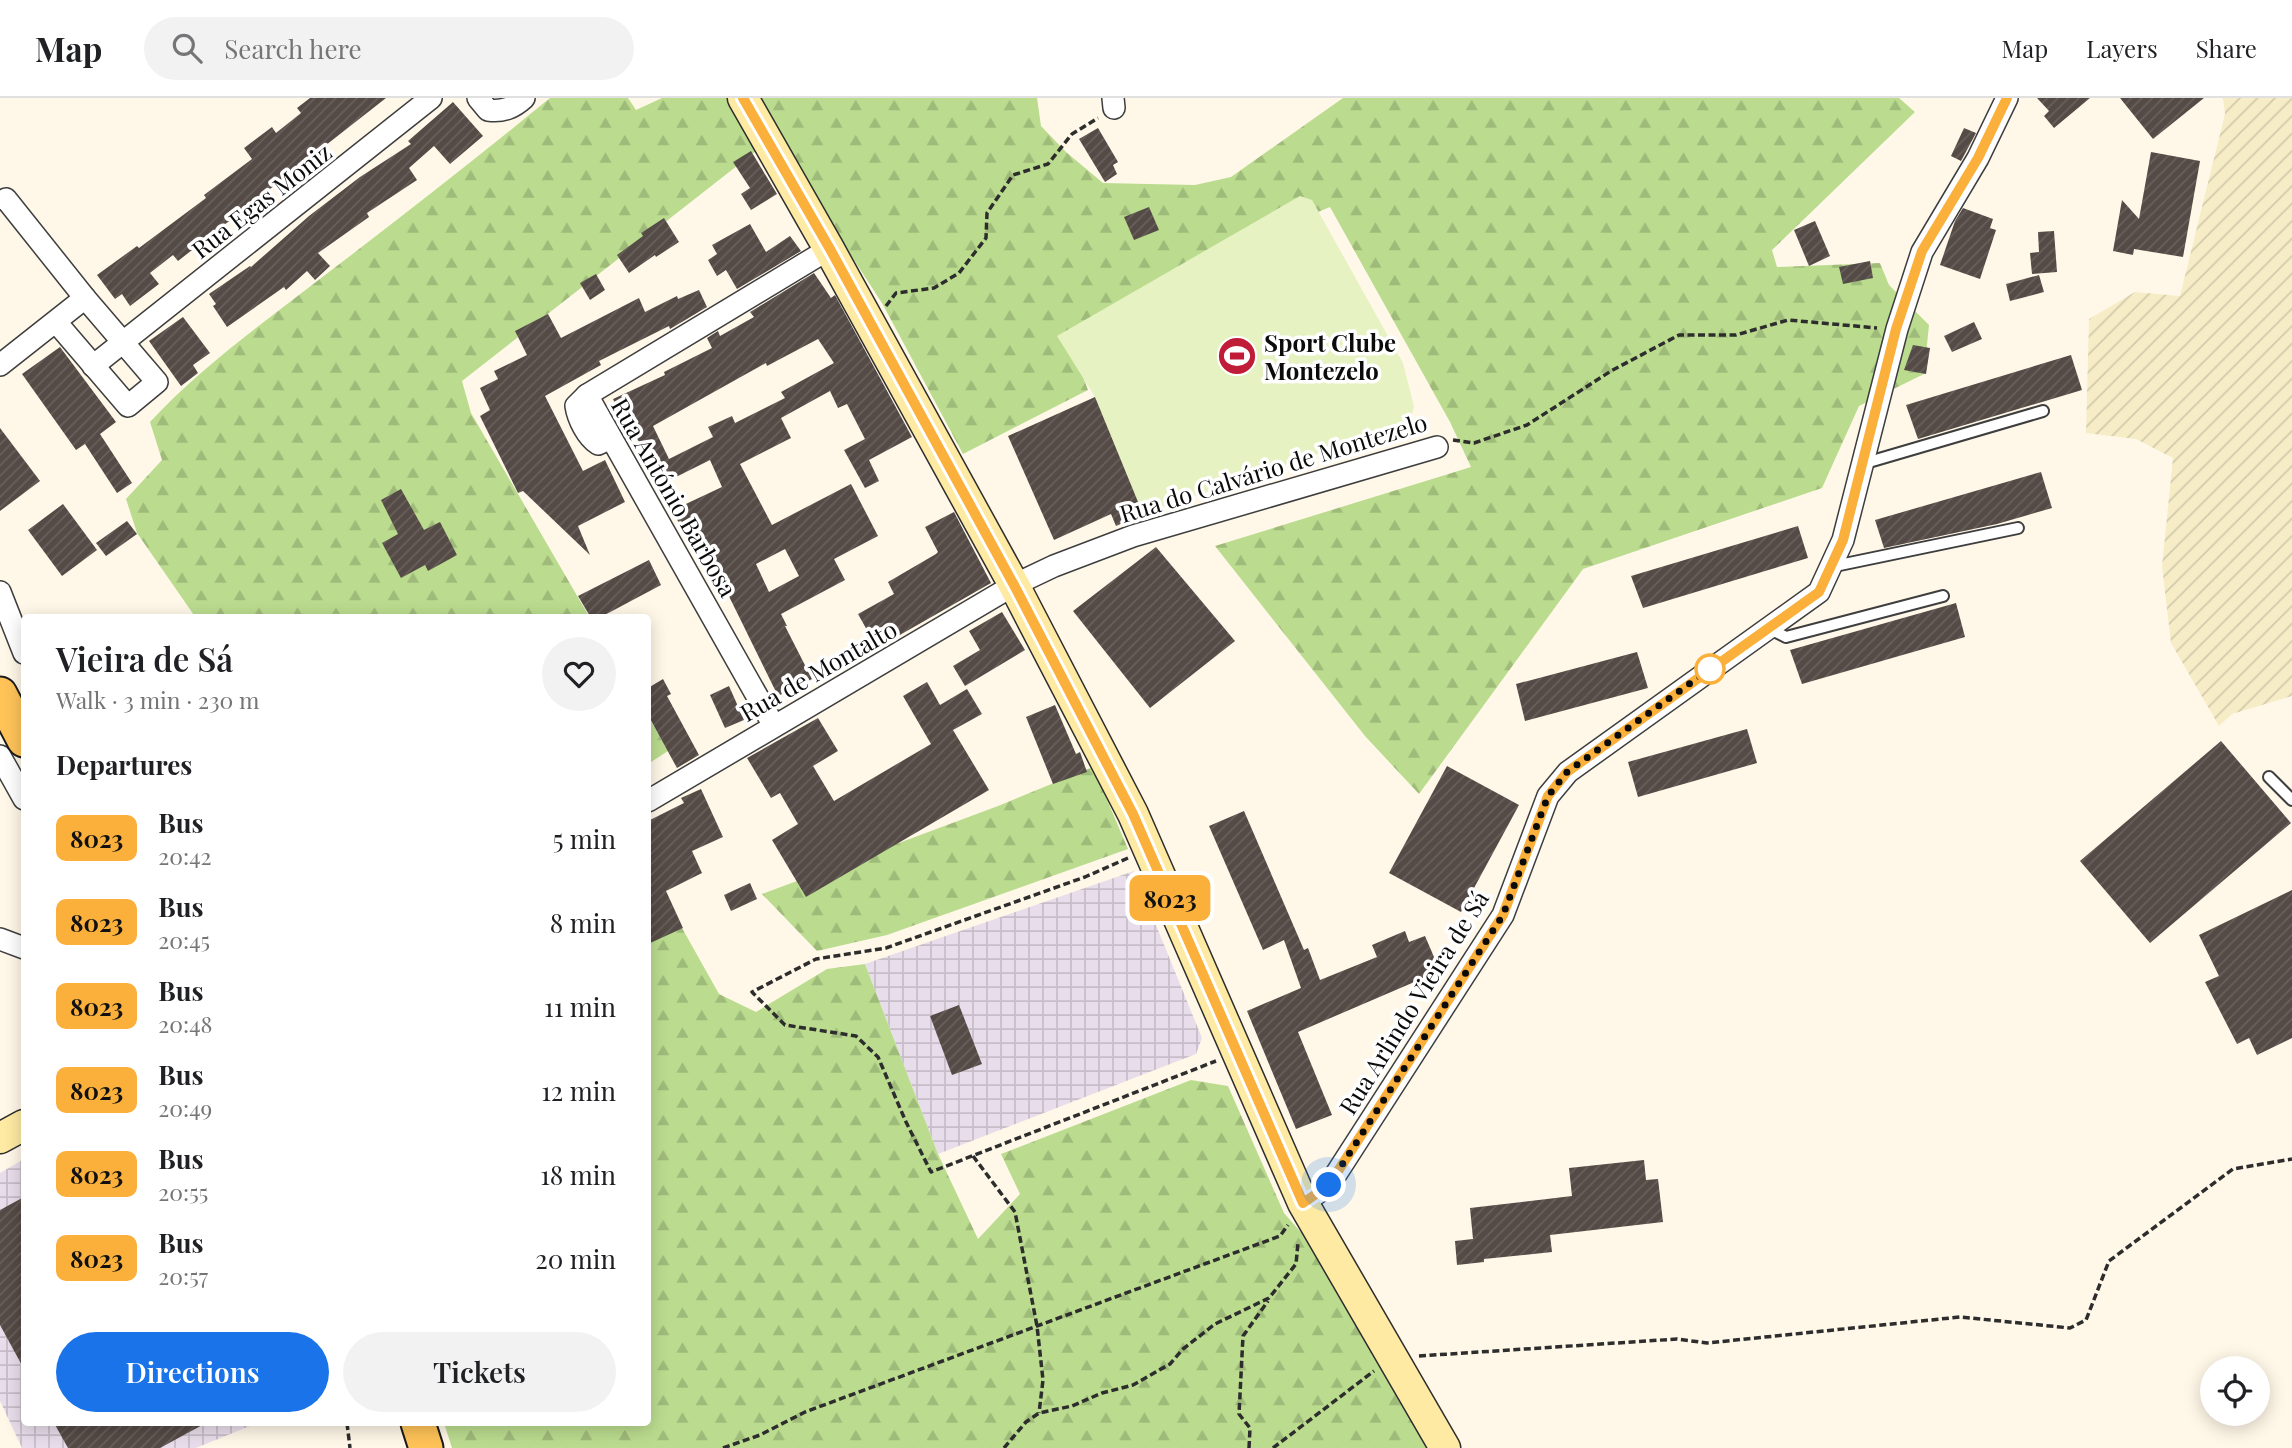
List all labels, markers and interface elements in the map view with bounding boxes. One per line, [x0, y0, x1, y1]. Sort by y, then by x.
search box [144, 17, 634, 80]
text: Map [35, 26, 102, 70]
icon: search [168, 29, 206, 67]
text: Search here [224, 31, 362, 66]
text: Map [2002, 32, 2048, 64]
text: Layers [2086, 32, 2158, 64]
text: Share [2196, 32, 2257, 64]
street label: Rua Egas Moniz [184, 135, 338, 265]
place label: Sport Clube Montezelo [1264, 326, 1396, 386]
sports icon: Sport Clube Montezelo [1216, 335, 1258, 377]
street label: Rua António Barbosa [605, 392, 745, 602]
street label: Rua do Calvário de Montezelo [1115, 405, 1431, 529]
street label: Rua de Montalto [734, 612, 902, 728]
text: Vieira de Sá [56, 636, 233, 680]
button: heart [542, 637, 616, 711]
unlabelled marker [1695, 654, 1725, 684]
text: Walk · 3 min · 230 m [56, 684, 259, 715]
text: Departures [56, 747, 192, 782]
text: Bus [158, 805, 203, 840]
text: 5 min [553, 821, 616, 856]
text: 8023 [70, 822, 123, 854]
text: 20:42 [158, 840, 212, 871]
line badge: 8023 [1121, 875, 1219, 921]
text: 8023 [1143, 882, 1197, 914]
street label: Rua Arlindo Vieira de Sá [1331, 884, 1495, 1120]
text: Bus [158, 889, 203, 924]
text: 8 min [550, 905, 616, 940]
text: 8023 [70, 906, 123, 938]
text: 20:45 [158, 924, 210, 955]
text: Bus [158, 973, 203, 1008]
text: 11 min [544, 989, 616, 1024]
text: 8023 [70, 990, 123, 1022]
text: 20:48 [158, 1008, 212, 1039]
text: Bus [158, 1057, 203, 1092]
text: 12 min [541, 1073, 616, 1108]
text: 8023 [70, 1074, 123, 1106]
text: 20:49 [158, 1092, 212, 1123]
text: Bus [158, 1141, 203, 1176]
text: 18 min [540, 1157, 616, 1192]
text: 8023 [70, 1158, 123, 1190]
your location [1311, 1167, 1346, 1202]
text: 20:55 [158, 1176, 208, 1207]
text: Bus [158, 1225, 203, 1260]
text: 20 min [535, 1241, 616, 1276]
text: 8023 [70, 1242, 123, 1274]
text: 20:57 [158, 1260, 208, 1291]
button: Directions [56, 1332, 329, 1412]
button: Tickets [343, 1332, 616, 1412]
map controls [2200, 1356, 2270, 1426]
button: locate [2200, 1356, 2270, 1426]

